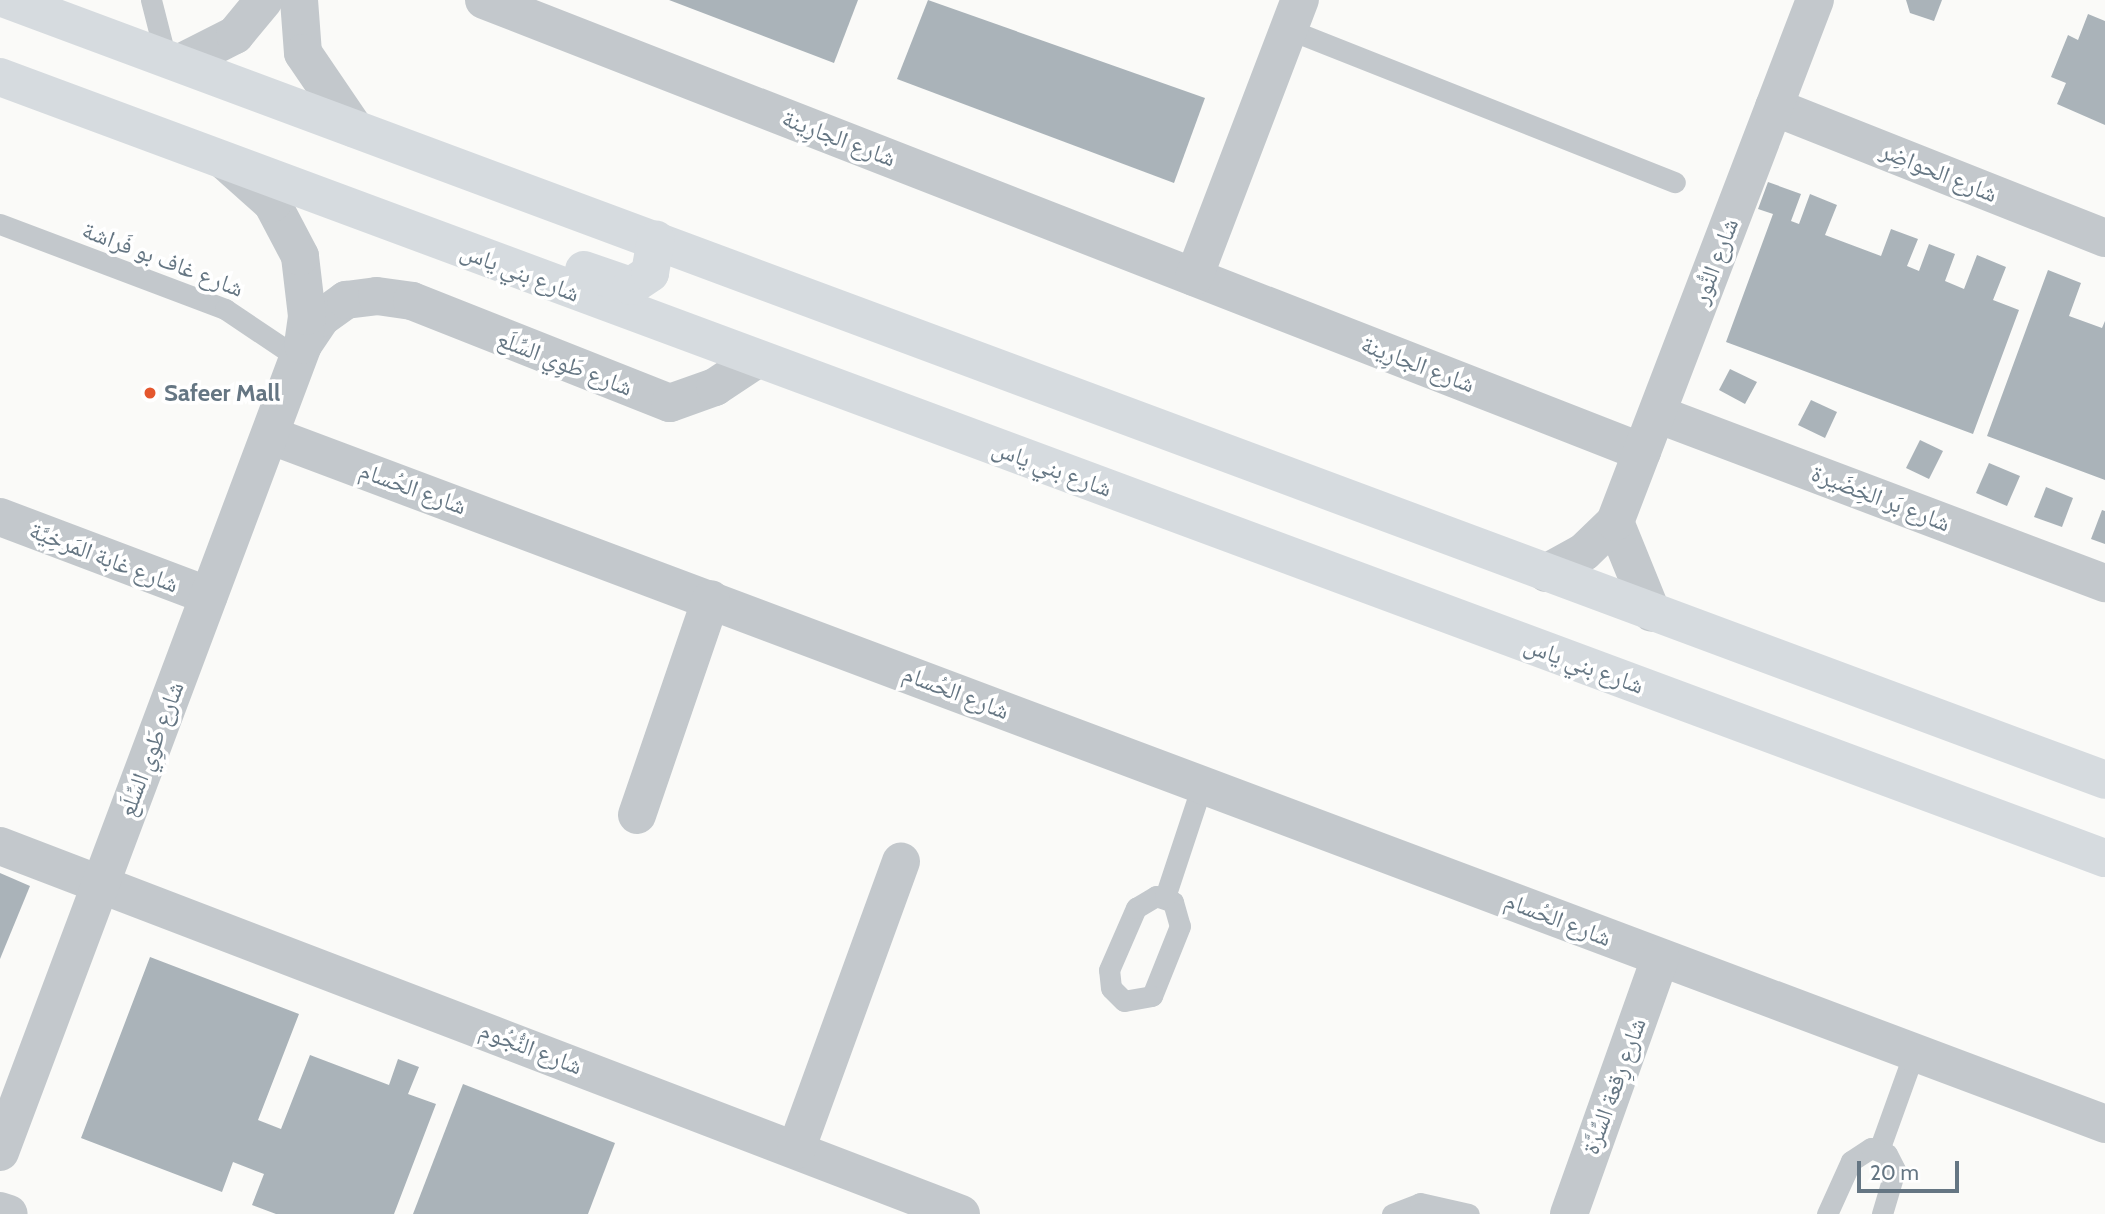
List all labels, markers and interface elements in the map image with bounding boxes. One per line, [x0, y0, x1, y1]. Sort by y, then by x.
street label: شارع الجارِينة [778, 103, 900, 173]
street label: شارع الحواضِر [1876, 136, 2002, 208]
street label: شارع النُّور [1686, 214, 1744, 308]
street label: شارع غاف بو فَراشة [78, 215, 248, 303]
street label: شارع بني ياس [456, 236, 584, 308]
street label: شارع طَوِي السِّلَع [493, 324, 637, 402]
street label: شارع الجارِينة [1357, 329, 1479, 399]
place label: Safeer Mall [164, 379, 280, 407]
marker: Safeer Mall [142, 385, 158, 401]
street label: شارع بني ياس [988, 433, 1116, 503]
street label: شارع الحُسام [356, 455, 470, 521]
street label: شارع بَر الخِضَيرة [1808, 458, 1954, 538]
street label: شارع غابة المَرخِيَّة [25, 515, 183, 599]
street label: شارع بني ياس [1520, 630, 1648, 700]
street label: شارع الحُسام [899, 659, 1013, 725]
street label: شارع طَوِي السِّلَع [112, 677, 190, 821]
street label: شارع الحُسام [1501, 886, 1615, 952]
street label: شارع رِقعة السِّرَّة [1576, 1014, 1652, 1158]
street label: شارع النُّجُوم [476, 1015, 586, 1081]
scale bar [1860, 1148, 1962, 1192]
text: 20 m [1870, 1160, 1919, 1185]

